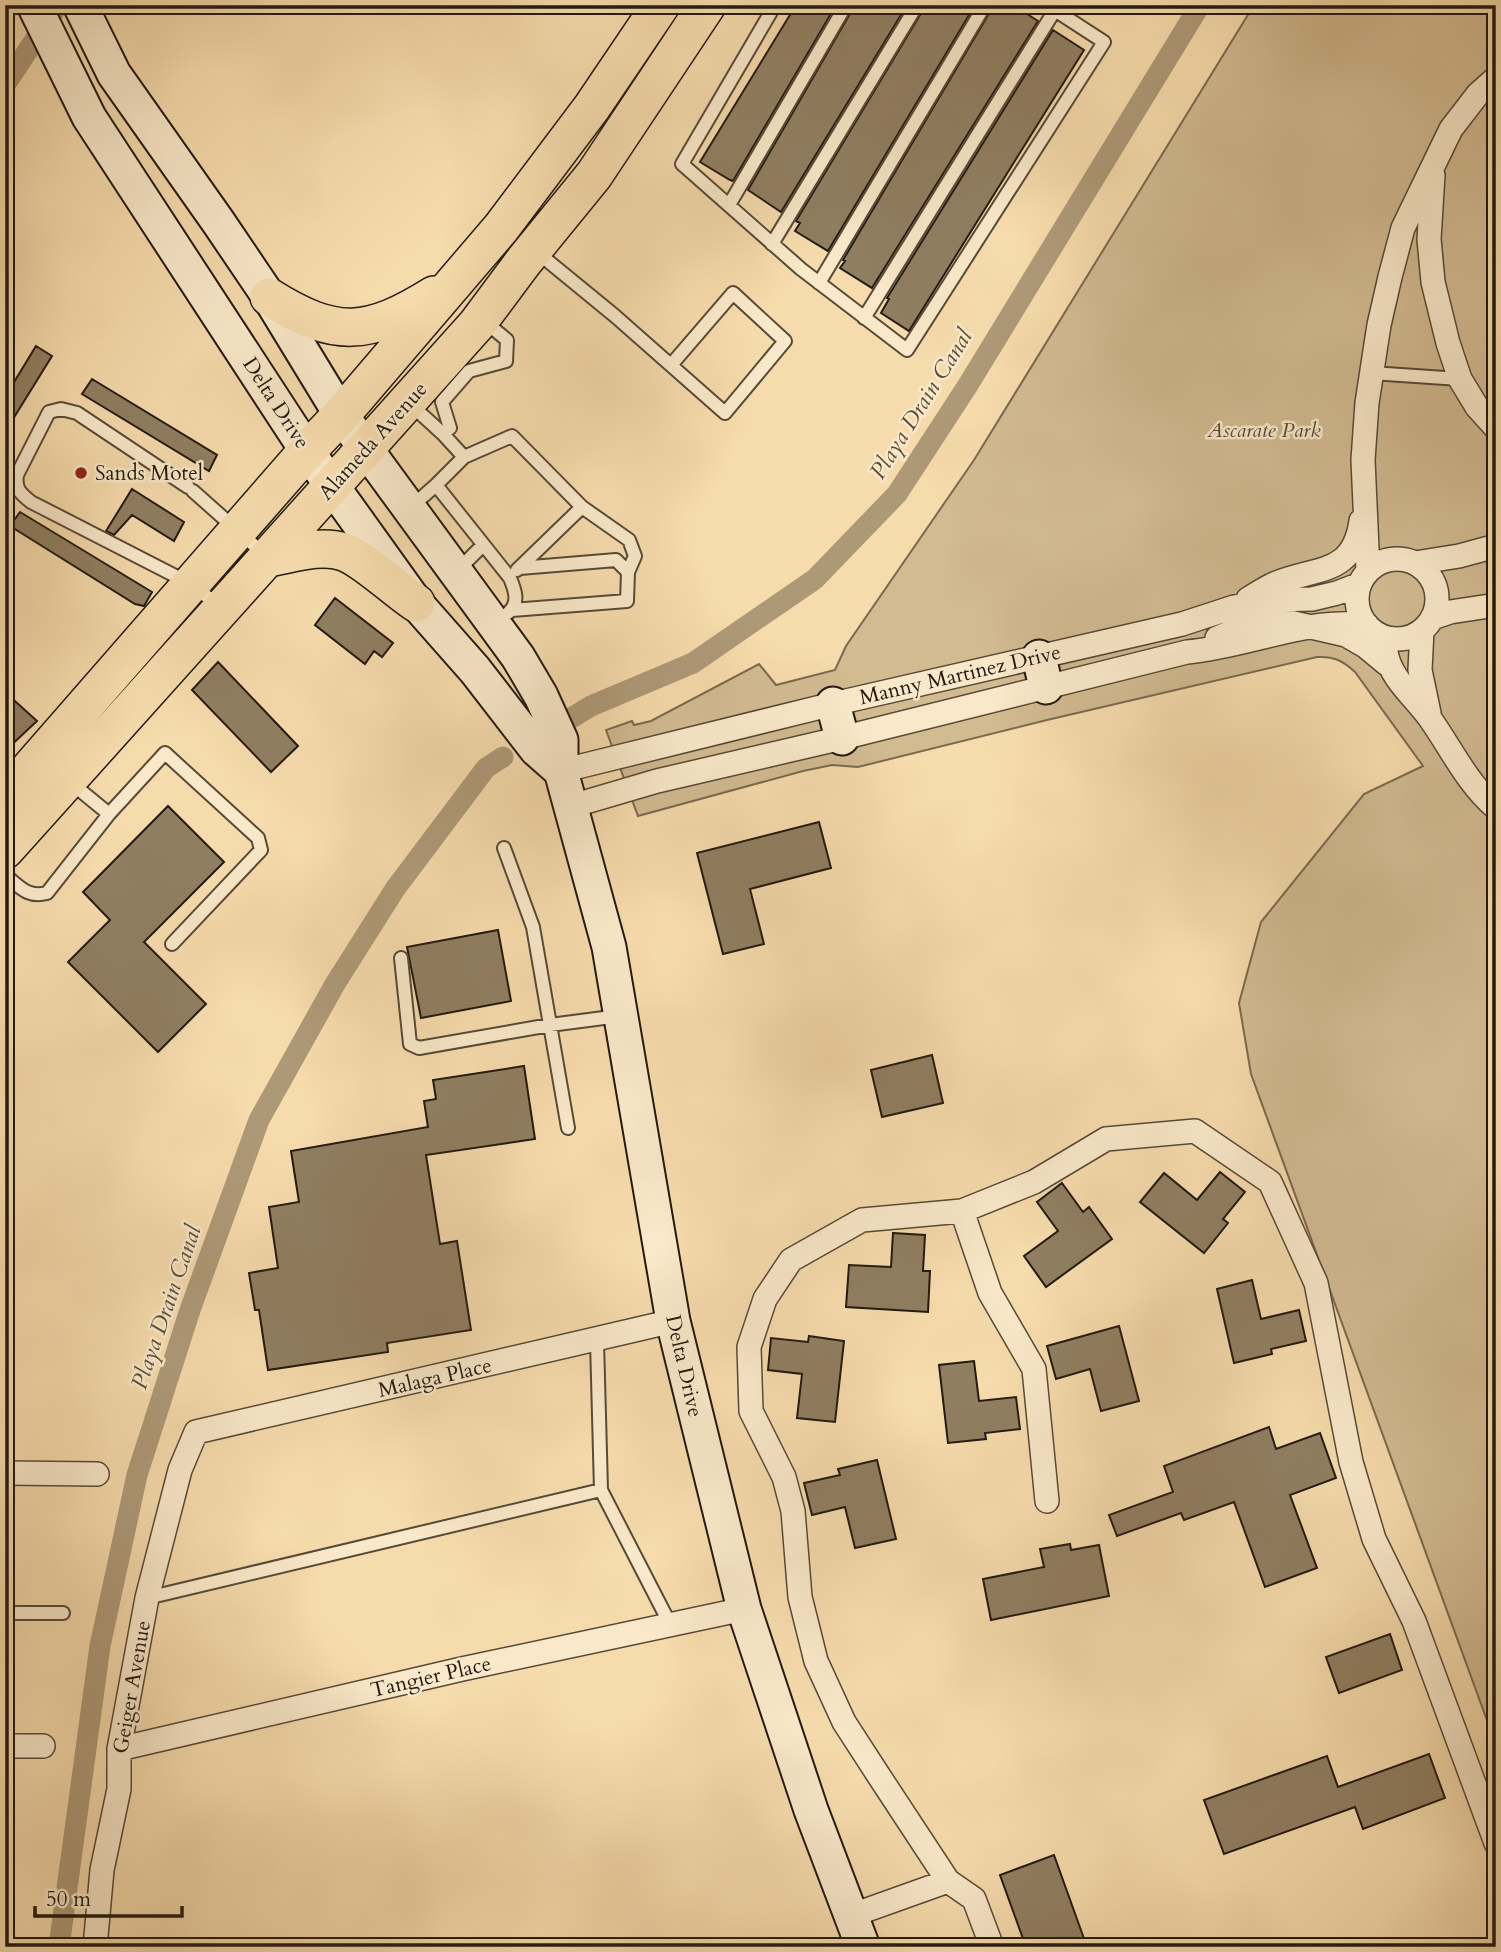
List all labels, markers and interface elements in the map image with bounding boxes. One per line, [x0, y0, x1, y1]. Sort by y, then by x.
water label: Playa Drain Canal [862, 322, 980, 485]
street label: Delta Drive [235, 351, 317, 455]
street label: Alameda Avenue [312, 375, 434, 507]
park label: Ascarate Park [1206, 416, 1321, 445]
place label: Sands Motel [95, 459, 203, 488]
marker: Sands Motel [73, 465, 89, 481]
street label: Manny Martinez Drive [856, 638, 1064, 712]
water label: Playa Drain Canal [123, 1220, 209, 1393]
street label: Delta Drive [658, 1312, 710, 1420]
street label: Malaga Place [375, 1351, 495, 1405]
street label: Geiger Avenue [106, 1618, 158, 1756]
street label: Tangier Place [368, 1649, 494, 1705]
scale bar [35, 1875, 182, 1919]
text: 50 m [46, 1885, 91, 1914]

